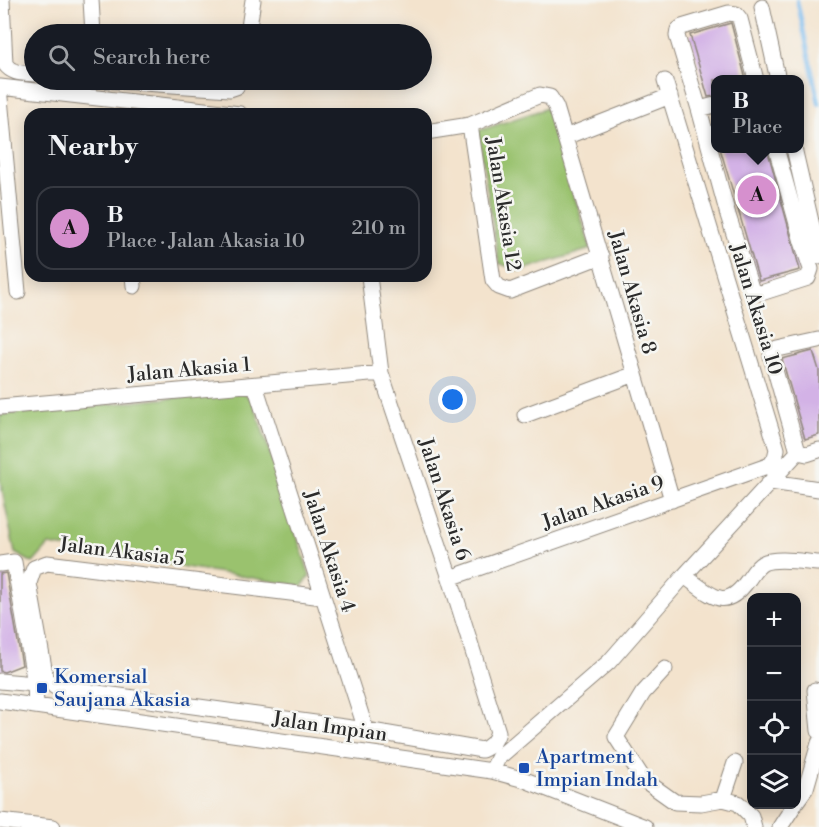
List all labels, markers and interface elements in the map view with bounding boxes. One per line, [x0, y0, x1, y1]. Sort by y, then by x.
search box [24, 24, 432, 90]
icon: search [45, 41, 78, 74]
text: Search here [93, 44, 210, 71]
popup [711, 75, 804, 153]
text: B [733, 88, 749, 115]
text: Place [733, 115, 782, 140]
text: Nearby [48, 131, 138, 163]
street label: Jalan Akasia 12 [479, 134, 525, 273]
pin: A [738, 172, 777, 218]
text: B [107, 202, 124, 229]
text: A [62, 216, 77, 241]
text: 210 m [351, 216, 406, 241]
street label: Jalan Akasia 8 [602, 227, 661, 357]
text: Place · Jalan Akasia 10 [107, 229, 305, 254]
street label: Jalan Akasia 10 [723, 240, 787, 378]
street label: Jalan Akasia 1 [125, 353, 252, 388]
your location [438, 385, 467, 414]
street label: Jalan Akasia 6 [412, 434, 475, 564]
street label: Jalan Akasia 9 [538, 471, 668, 536]
street label: Jalan Akasia 4 [297, 486, 360, 616]
street label: Jalan Akasia 5 [57, 532, 186, 573]
map controls [747, 593, 801, 809]
button: + [747, 593, 801, 647]
button: − [747, 647, 801, 701]
place label: Komersial Saujana Akasia [54, 665, 191, 713]
marker: Komersial Saujana Akasia [35, 681, 49, 695]
button: locate [747, 701, 801, 755]
street label: Jalan Impian [270, 707, 389, 748]
place label: Apartment Impian Indah [535, 745, 658, 793]
button: layers [747, 755, 801, 809]
marker: Apartment Impian Indah [517, 761, 531, 775]

